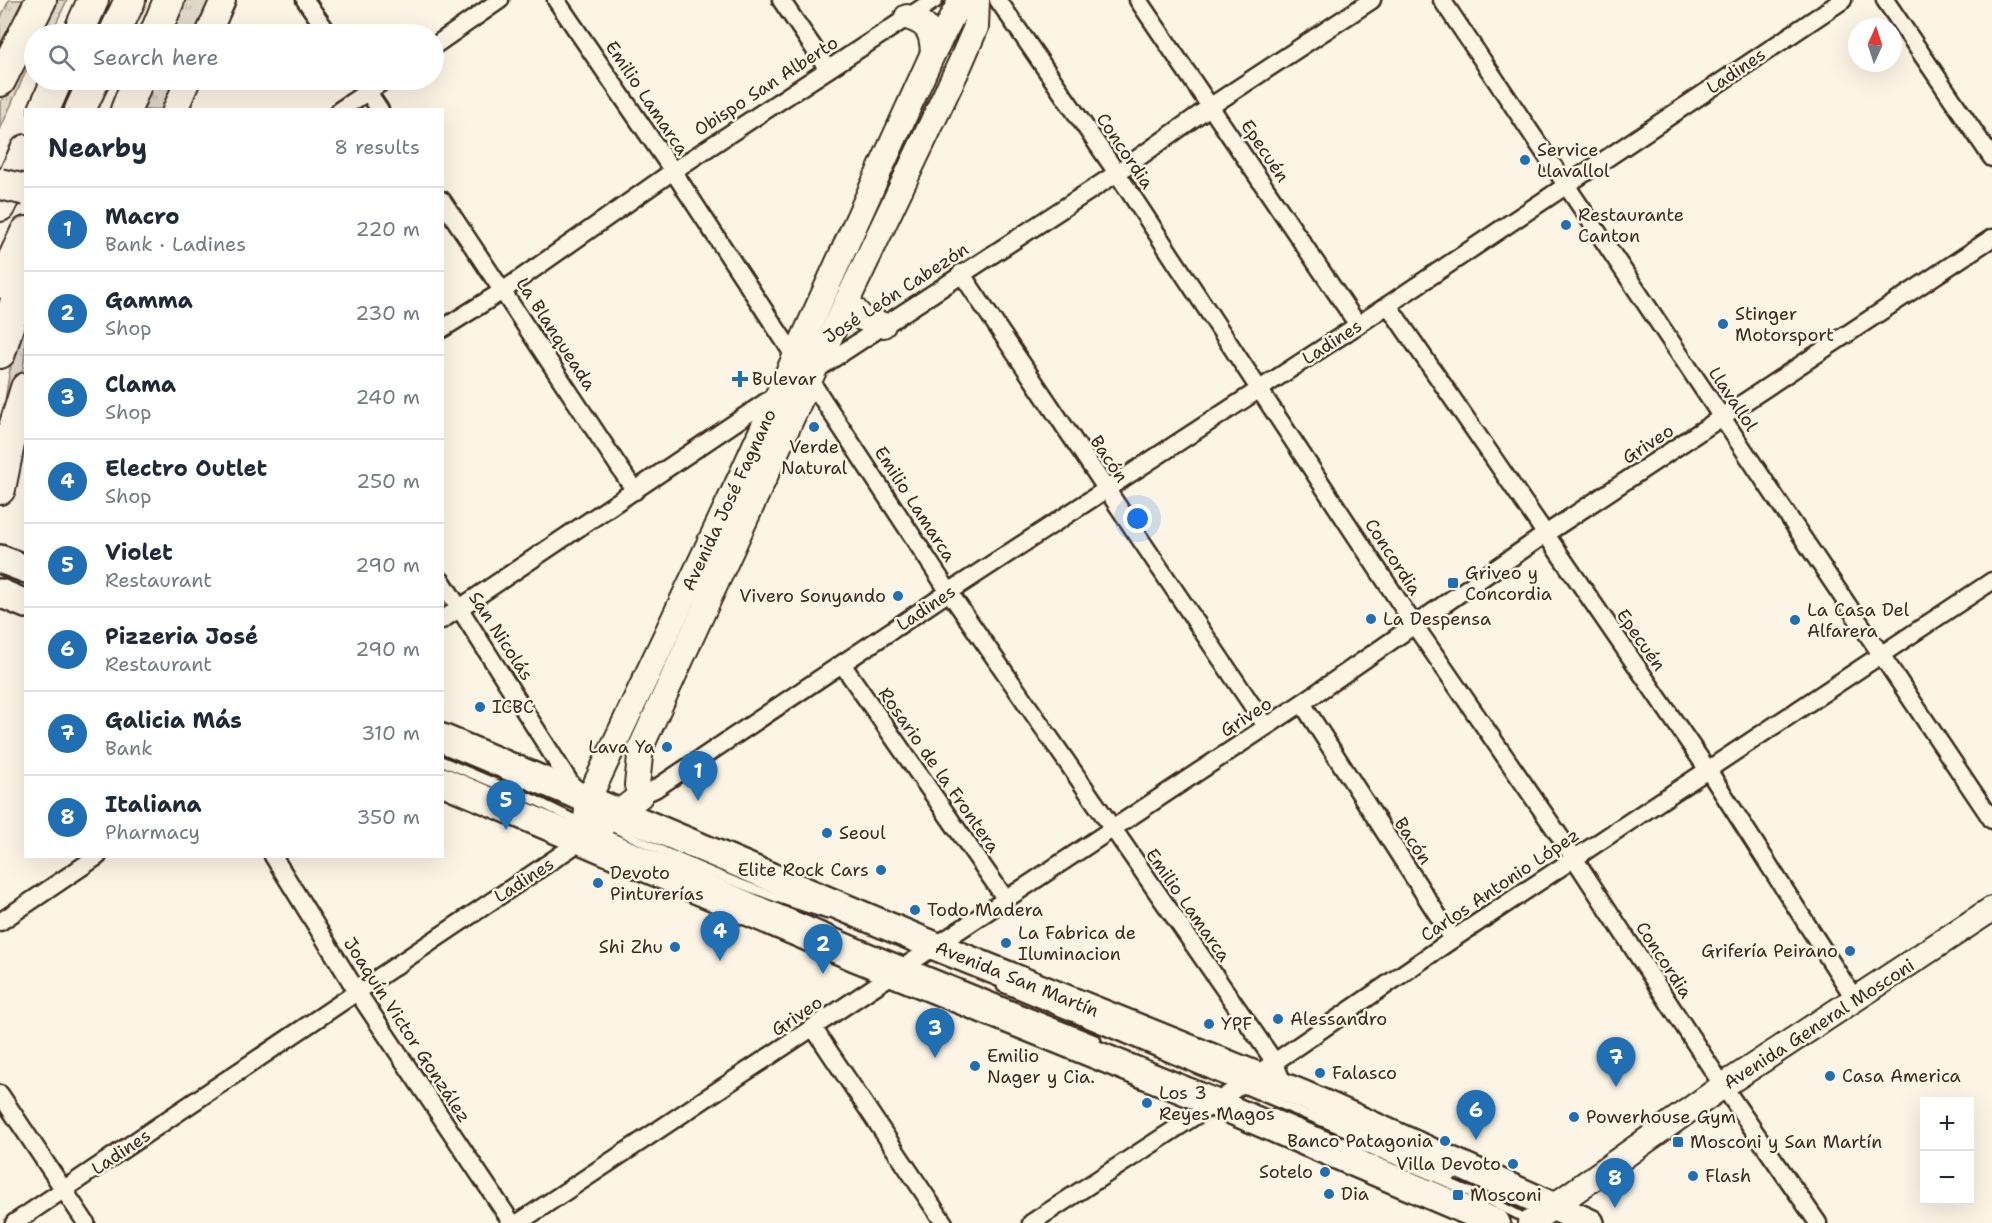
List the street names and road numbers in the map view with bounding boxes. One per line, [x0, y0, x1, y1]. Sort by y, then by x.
street label: Obispo San Alberto [689, 30, 843, 142]
street label: Emilio Lamarca [600, 36, 694, 160]
street label: Ladines [1702, 42, 1770, 100]
street label: Concordia [1091, 108, 1159, 194]
street label: Epecuén [1235, 115, 1295, 187]
street label: José León Cabezón [819, 237, 973, 349]
street label: La Blanqueada [511, 273, 601, 395]
street label: Ladines [1298, 314, 1366, 370]
street label: Llavallol [1703, 362, 1764, 436]
street label: Avenida José Fagnano [676, 405, 782, 595]
street label: Griveo [1618, 418, 1678, 470]
street label: Bacón [1085, 431, 1133, 487]
street label: Emilio Lamarca [869, 442, 961, 566]
street label: Concordia [1359, 514, 1427, 600]
street label: Ladines [892, 579, 960, 637]
street label: San Nicolás [463, 587, 539, 685]
street label: Epecuén [1611, 604, 1671, 676]
street label: Rosario de la Frontera [873, 683, 1005, 857]
street label: Griveo [1216, 691, 1276, 743]
street label: Bacón [1389, 813, 1437, 869]
street label: Carlos Antonio López [1416, 823, 1584, 947]
street label: Emilio Lamarca [1140, 844, 1236, 966]
street label: Ladines [490, 852, 558, 908]
street label: Concordia [1630, 917, 1698, 1003]
street label: Joaquín Victor González [338, 933, 476, 1127]
street label: Avenida San Martín [932, 935, 1102, 1023]
street label: Avenida General Mosconi [1719, 953, 1919, 1095]
street label: Griveo [767, 990, 827, 1042]
street label: Ladines [87, 1123, 155, 1181]

